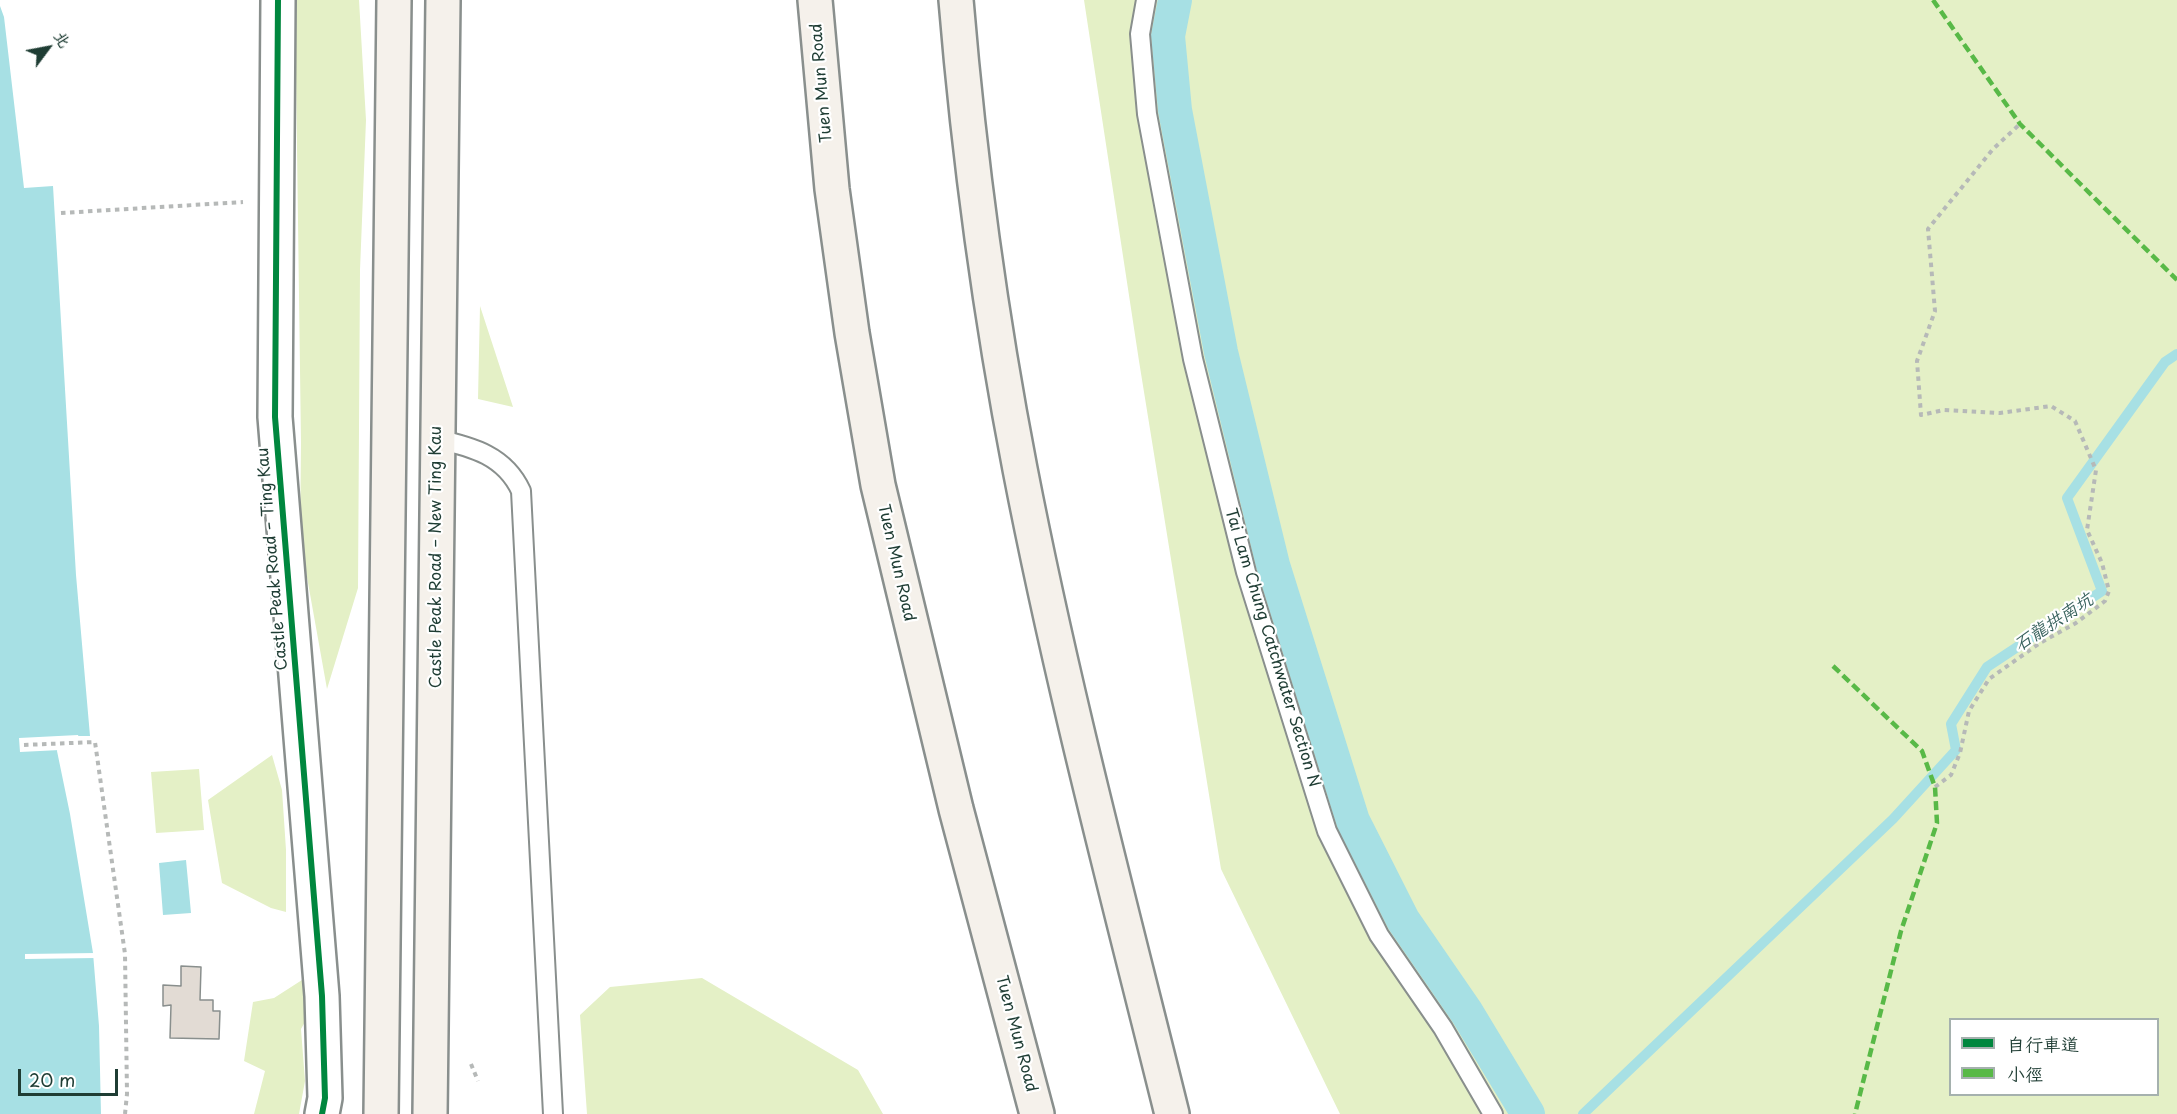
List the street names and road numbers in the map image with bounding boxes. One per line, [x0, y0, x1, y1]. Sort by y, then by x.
street label: Tuen Mun Road [807, 23, 837, 143]
street label: Castle Peak Road – New Ting Kau [427, 426, 447, 688]
street label: Castle Peak Road – Ting Kau [254, 447, 292, 671]
street label: Tuen Mun Road [873, 503, 919, 623]
street label: Tai Lam Chung Catchwater Section N [1220, 506, 1324, 790]
street label: Tuen Mun Road [991, 974, 1041, 1094]

